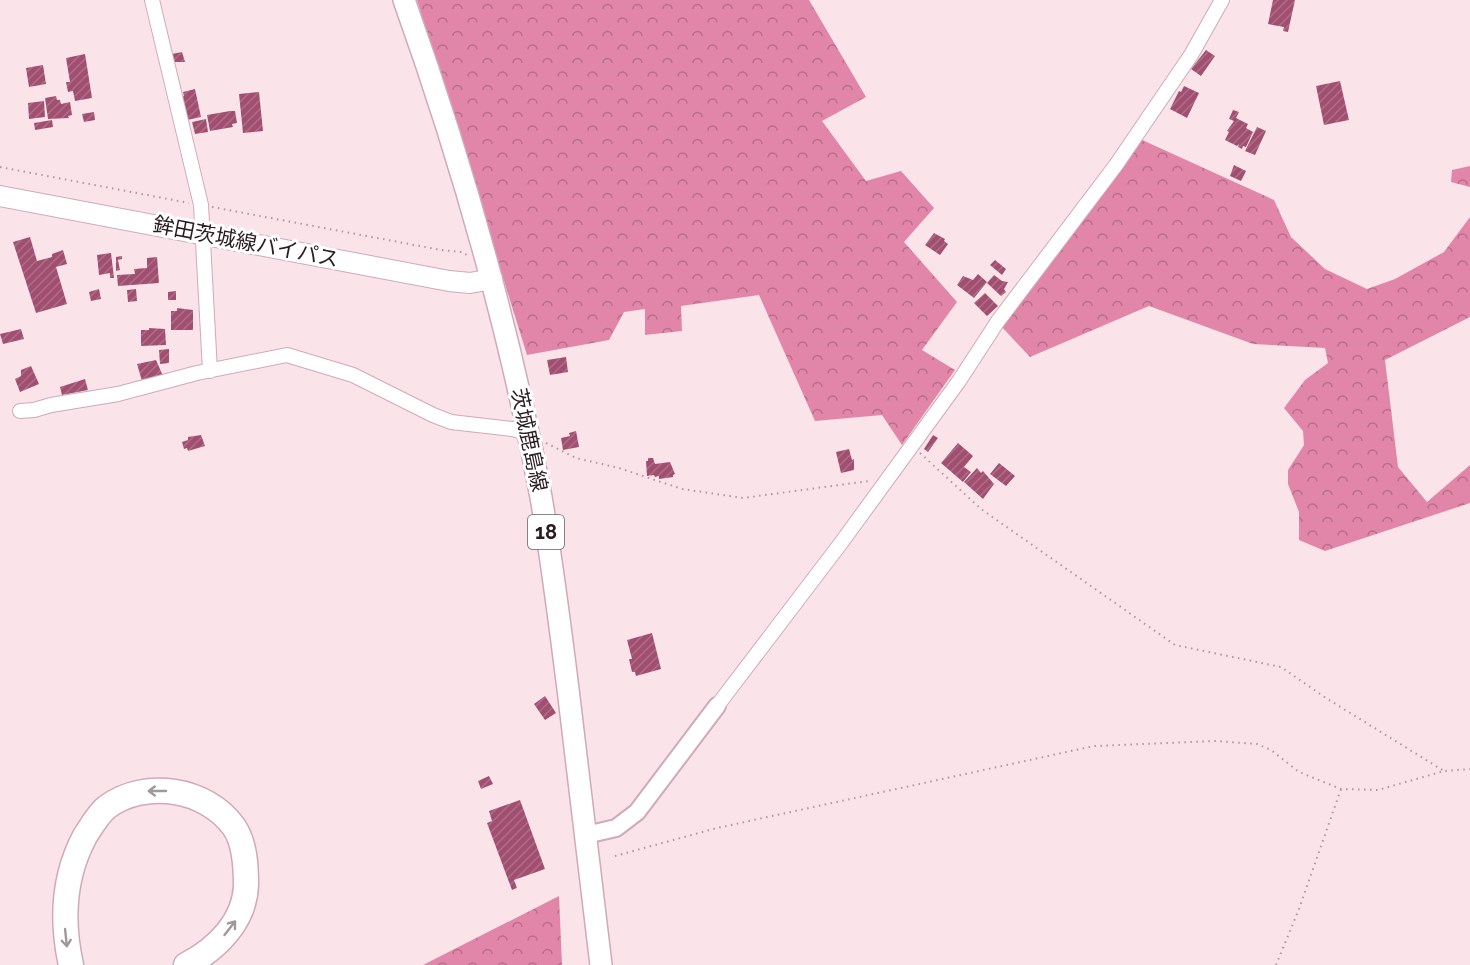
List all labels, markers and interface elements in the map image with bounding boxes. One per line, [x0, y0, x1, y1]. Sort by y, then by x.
street label: 鉾田茨城線バイパス [151, 211, 341, 272]
street label: 茨城鹿島線 [506, 386, 553, 494]
road number: 18 [528, 515, 564, 549]
one-way arrow [147, 785, 167, 797]
one-way arrow [224, 920, 237, 936]
one-way arrow [61, 927, 72, 947]

